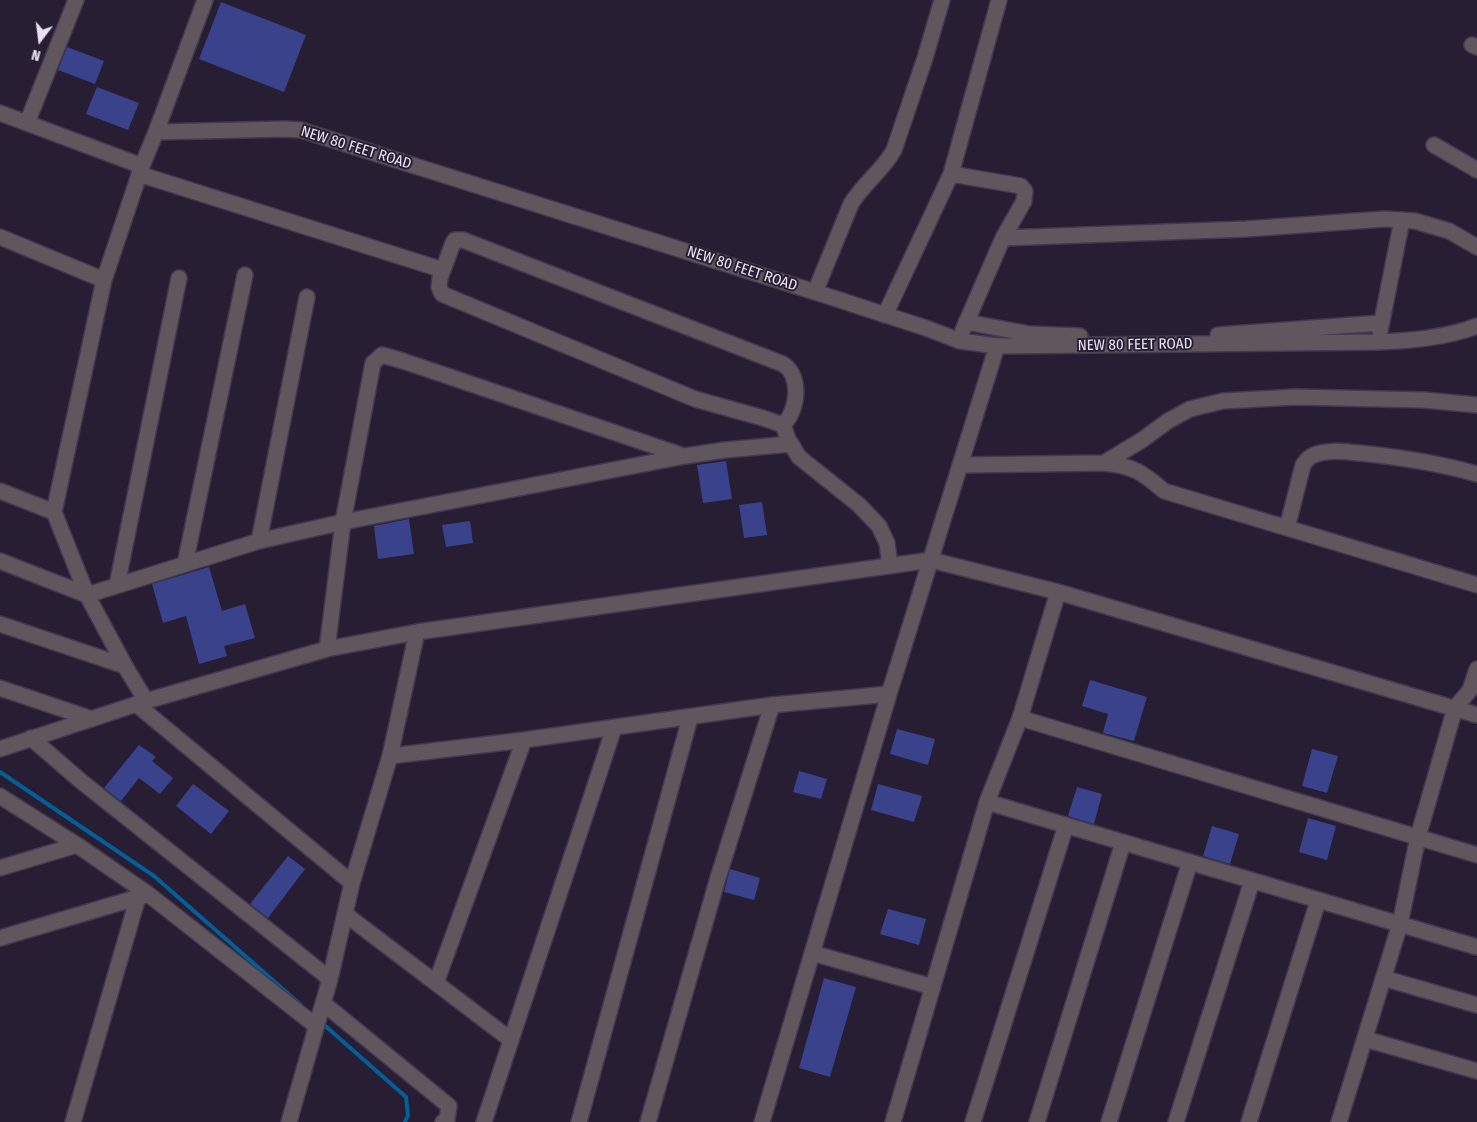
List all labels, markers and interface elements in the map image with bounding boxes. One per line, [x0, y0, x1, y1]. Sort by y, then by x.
north arrow [15, 15, 65, 65]
text: N [30, 46, 42, 64]
street label: NEW 80 FEET ROAD [298, 123, 414, 173]
street label: NEW 80 FEET ROAD [685, 243, 799, 295]
street label: NEW 80 FEET ROAD [1077, 335, 1193, 355]

